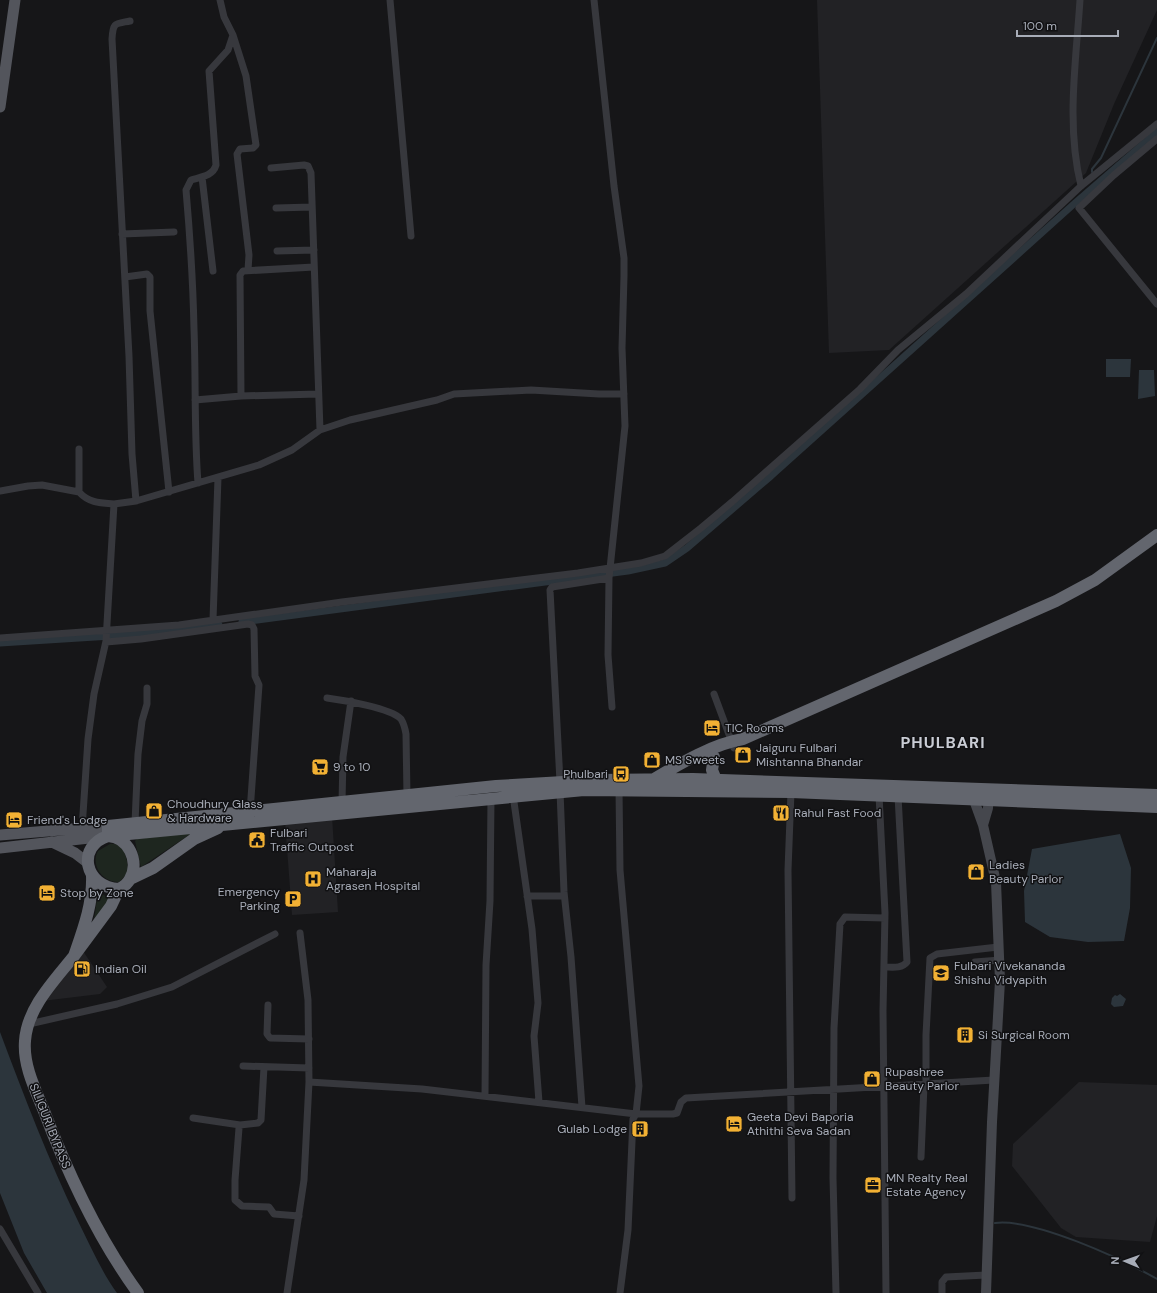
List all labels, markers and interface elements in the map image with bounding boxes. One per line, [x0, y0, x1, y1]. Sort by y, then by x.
scale bar [1017, 12, 1118, 38]
text: 100 m [1023, 18, 1057, 34]
hotel icon: TIC Rooms [702, 718, 722, 738]
place label: TIC Rooms [725, 720, 784, 736]
district label: PHULBARI [900, 732, 986, 753]
place label: Jaiguru Fulbari Mishtanna Bhandar [756, 740, 863, 770]
shop icon: Jaiguru Fulbari Mishtanna Bhandar [733, 745, 753, 765]
shop icon: MS Sweets [642, 750, 662, 770]
place label: MS Sweets [665, 752, 725, 768]
supermarket icon: 9 to 10 [310, 757, 330, 777]
place label: 9 to 10 [333, 759, 371, 775]
bus stop icon: Phulbari [611, 764, 631, 784]
place label: Phulbari [563, 766, 608, 782]
place label: Choudhury Glass & Hardware [167, 796, 262, 826]
shop icon: Choudhury Glass & Hardware [144, 801, 164, 821]
restaurant icon: Rahul Fast Food [771, 803, 791, 823]
place label: Rahul Fast Food [794, 805, 881, 821]
hotel icon: Friend's Lodge [4, 810, 24, 830]
place label: Friend's Lodge [27, 812, 107, 828]
place label: Fulbari Traffic Outpost [270, 825, 354, 855]
public building icon: Fulbari Traffic Outpost [247, 830, 267, 850]
place label: Ladies Beauty Parlor [989, 857, 1063, 887]
shop icon: Ladies Beauty Parlor [966, 862, 986, 882]
place label: Maharaja Agrasen Hospital [326, 864, 420, 894]
hospital icon: Maharaja Agrasen Hospital [303, 869, 323, 889]
hotel icon: Stop by Zone [37, 883, 57, 903]
place label: Emergency Parking [218, 884, 280, 914]
place label: Stop by Zone [60, 885, 134, 901]
parking icon: Emergency Parking [283, 889, 303, 909]
place label: Fulbari Vivekananda Shishu Vidyapith [954, 958, 1065, 988]
fuel station icon: Indian Oil [72, 959, 92, 979]
place label: Indian Oil [95, 961, 147, 977]
school or university icon: Fulbari Vivekananda Shishu Vidyapith [931, 963, 951, 983]
building icon: Si Surgical Room [955, 1025, 975, 1045]
place label: Si Surgical Room [978, 1027, 1070, 1043]
place label: Rupashree Beauty Parlor [885, 1064, 959, 1094]
shop icon: Rupashree Beauty Parlor [862, 1069, 882, 1089]
street label: SILIGURI BYPASS [26, 1081, 74, 1171]
place label: Geeta Devi Baporia Athithi Seva Sadan [747, 1109, 853, 1139]
hotel icon: Geeta Devi Baporia Athithi Seva Sadan [724, 1114, 744, 1134]
building icon: Gulab Lodge [630, 1119, 650, 1139]
place label: Gulab Lodge [557, 1121, 627, 1137]
place label: MN Realty Real Estate Agency [886, 1170, 968, 1200]
office icon: MN Realty Real Estate Agency [863, 1175, 883, 1195]
north arrow [1105, 1241, 1145, 1281]
text: N [1108, 1256, 1122, 1265]

